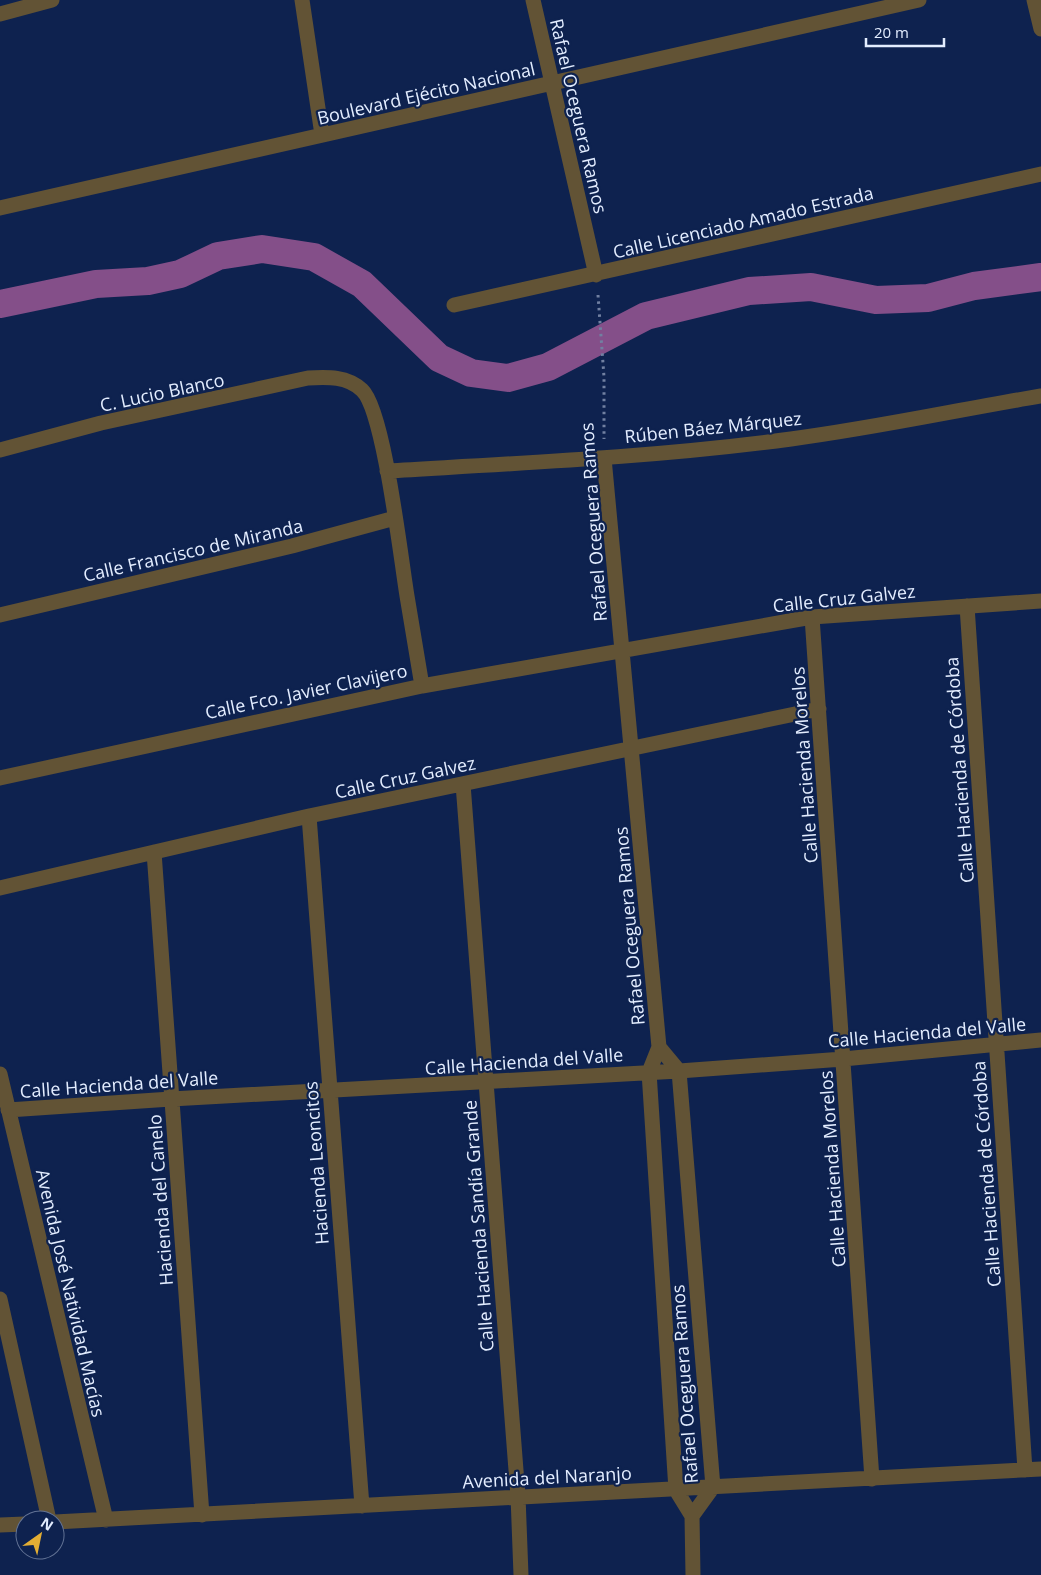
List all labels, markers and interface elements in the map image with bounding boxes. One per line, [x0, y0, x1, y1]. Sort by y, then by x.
scale bar [866, 15, 944, 47]
street label: Rafael Oceguera Ramos [545, 16, 613, 216]
text: 20 m [874, 22, 909, 42]
street label: Boulevard Ejécito Nacional [315, 56, 537, 130]
street label: Calle Licenciado Amado Estrada [610, 180, 876, 264]
street label: C. Lucio Blanco [98, 367, 226, 417]
street label: Rúben Báez Márquez [623, 406, 803, 448]
street label: Rafael Oceguera Ramos [574, 422, 612, 622]
street label: Calle Francisco de Miranda [81, 513, 305, 587]
street label: Calle Cruz Galvez [772, 579, 916, 617]
street label: Calle Hacienda de Córdoba [939, 656, 979, 884]
street label: Calle Fco. Javier Clavijero [203, 658, 409, 724]
street label: Calle Hacienda Morelos [785, 666, 823, 864]
street label: Calle Cruz Galvez [332, 750, 478, 804]
street label: Rafael Oceguera Ramos [608, 826, 650, 1026]
street label: Calle Hacienda del Valle [827, 1011, 1027, 1053]
street label: Calle Hacienda del Valle [424, 1042, 624, 1080]
street label: Calle Hacienda de Córdoba [966, 1060, 1006, 1288]
street label: Calle Hacienda del Valle [19, 1065, 219, 1103]
street label: Calle Hacienda Morelos [813, 1070, 851, 1268]
street label: Hacienda Leoncitos [298, 1081, 334, 1245]
street label: Calle Hacienda Sandía Grande [457, 1099, 499, 1353]
street label: Hacienda del Canelo [142, 1114, 178, 1286]
street label: Avenida José Natividad Macías [31, 1167, 111, 1419]
street label: Rafael Oceguera Ramos [665, 1284, 703, 1484]
street label: Avenida del Naranjo [462, 1461, 632, 1493]
north arrow [15, 1510, 65, 1560]
text: N [37, 1513, 57, 1535]

